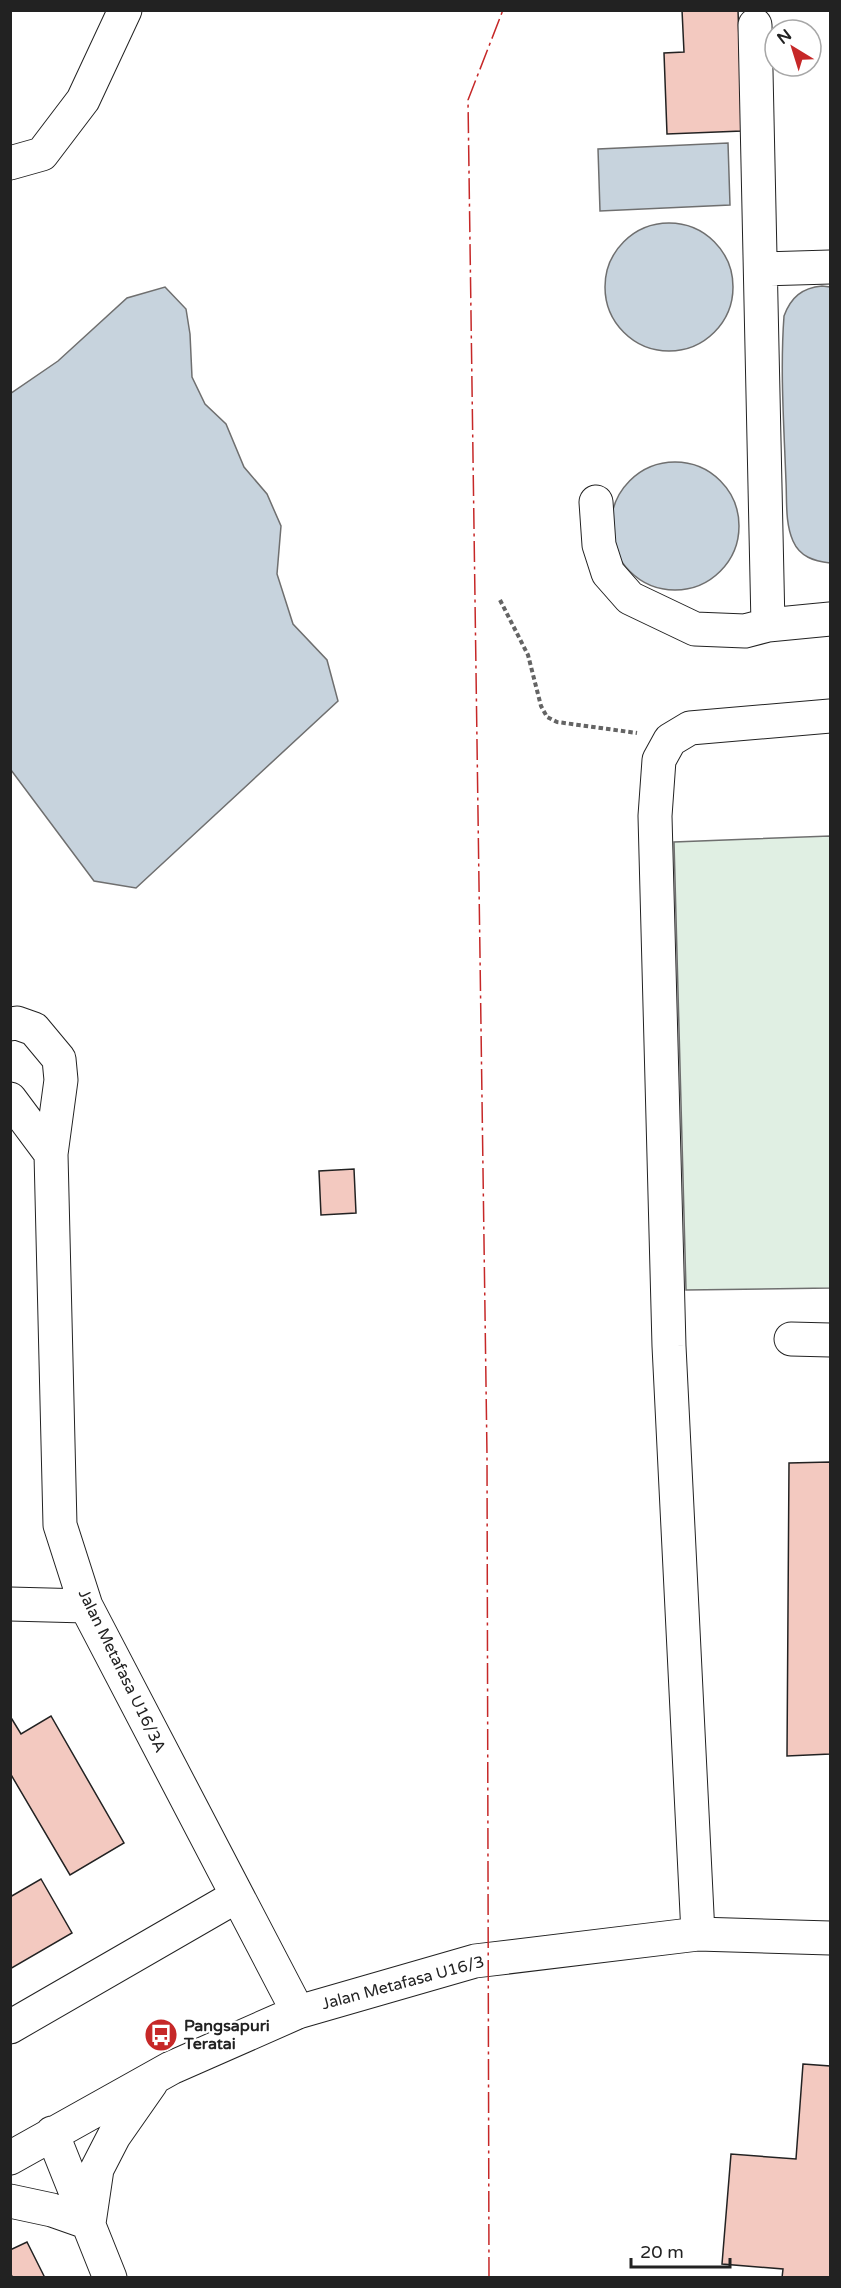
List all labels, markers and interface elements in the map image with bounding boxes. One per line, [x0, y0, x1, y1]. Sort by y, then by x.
north arrow [763, 18, 823, 78]
text: N [773, 25, 796, 49]
street label: Jalan Metafasa U16/3A [74, 1586, 170, 1756]
street label: Jalan Metafasa U16/3 [319, 1952, 487, 2014]
place label: Pangsapuri Teratai [183, 2016, 270, 2054]
bus stop icon: Pangsapuri Teratai [143, 2017, 179, 2053]
scale bar [631, 2231, 730, 2269]
text: 20 m [640, 2241, 684, 2263]

